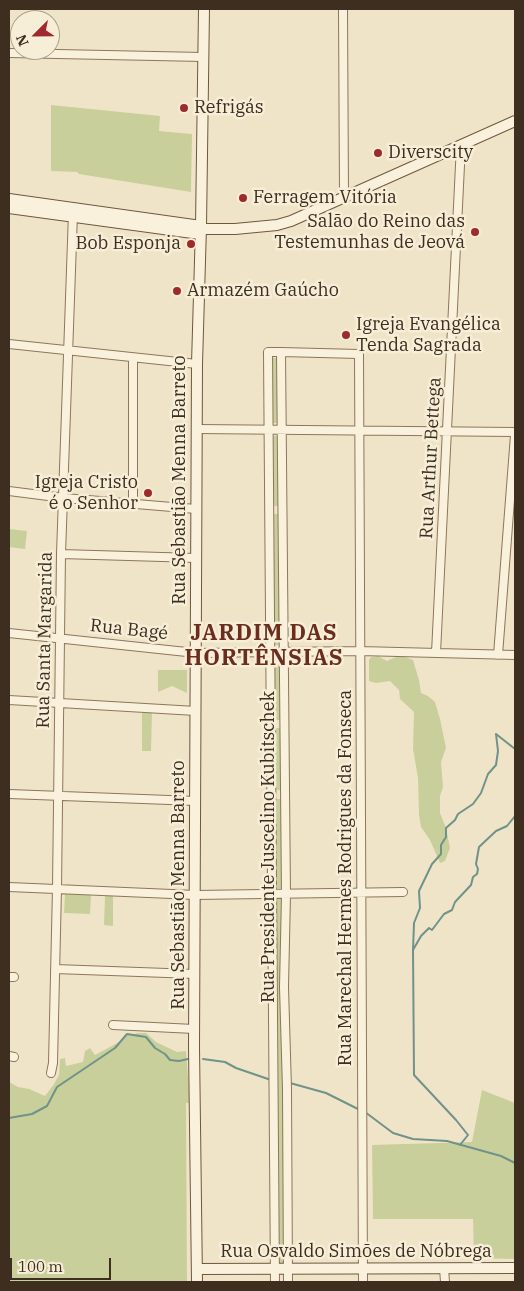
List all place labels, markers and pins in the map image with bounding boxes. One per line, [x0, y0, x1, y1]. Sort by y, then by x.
place label: Refrigás [194, 97, 264, 119]
marker: Refrigás [178, 102, 190, 114]
place label: Diverscity [388, 142, 473, 164]
marker: Diverscity [372, 147, 384, 159]
place label: Ferragem Vitória [253, 187, 397, 209]
marker: Ferragem Vitória [237, 192, 249, 204]
place label: Salão do Reino das Testemunhas de Jeová [274, 211, 465, 253]
marker: Salão do Reino das Testemunhas de Jeová [469, 226, 481, 238]
place label: Bob Esponja [75, 233, 181, 255]
marker: Bob Esponja [185, 238, 197, 250]
place label: Armazém Gaúcho [187, 280, 339, 302]
marker: Armazém Gaúcho [171, 285, 183, 297]
place label: Igreja Evangélica Tenda Sagrada [356, 314, 501, 356]
marker: Igreja Evangélica Tenda Sagrada [340, 329, 352, 341]
place label: Igreja Cristo é o Senhor [35, 472, 138, 514]
marker: Igreja Cristo é o Senhor [142, 487, 154, 499]

